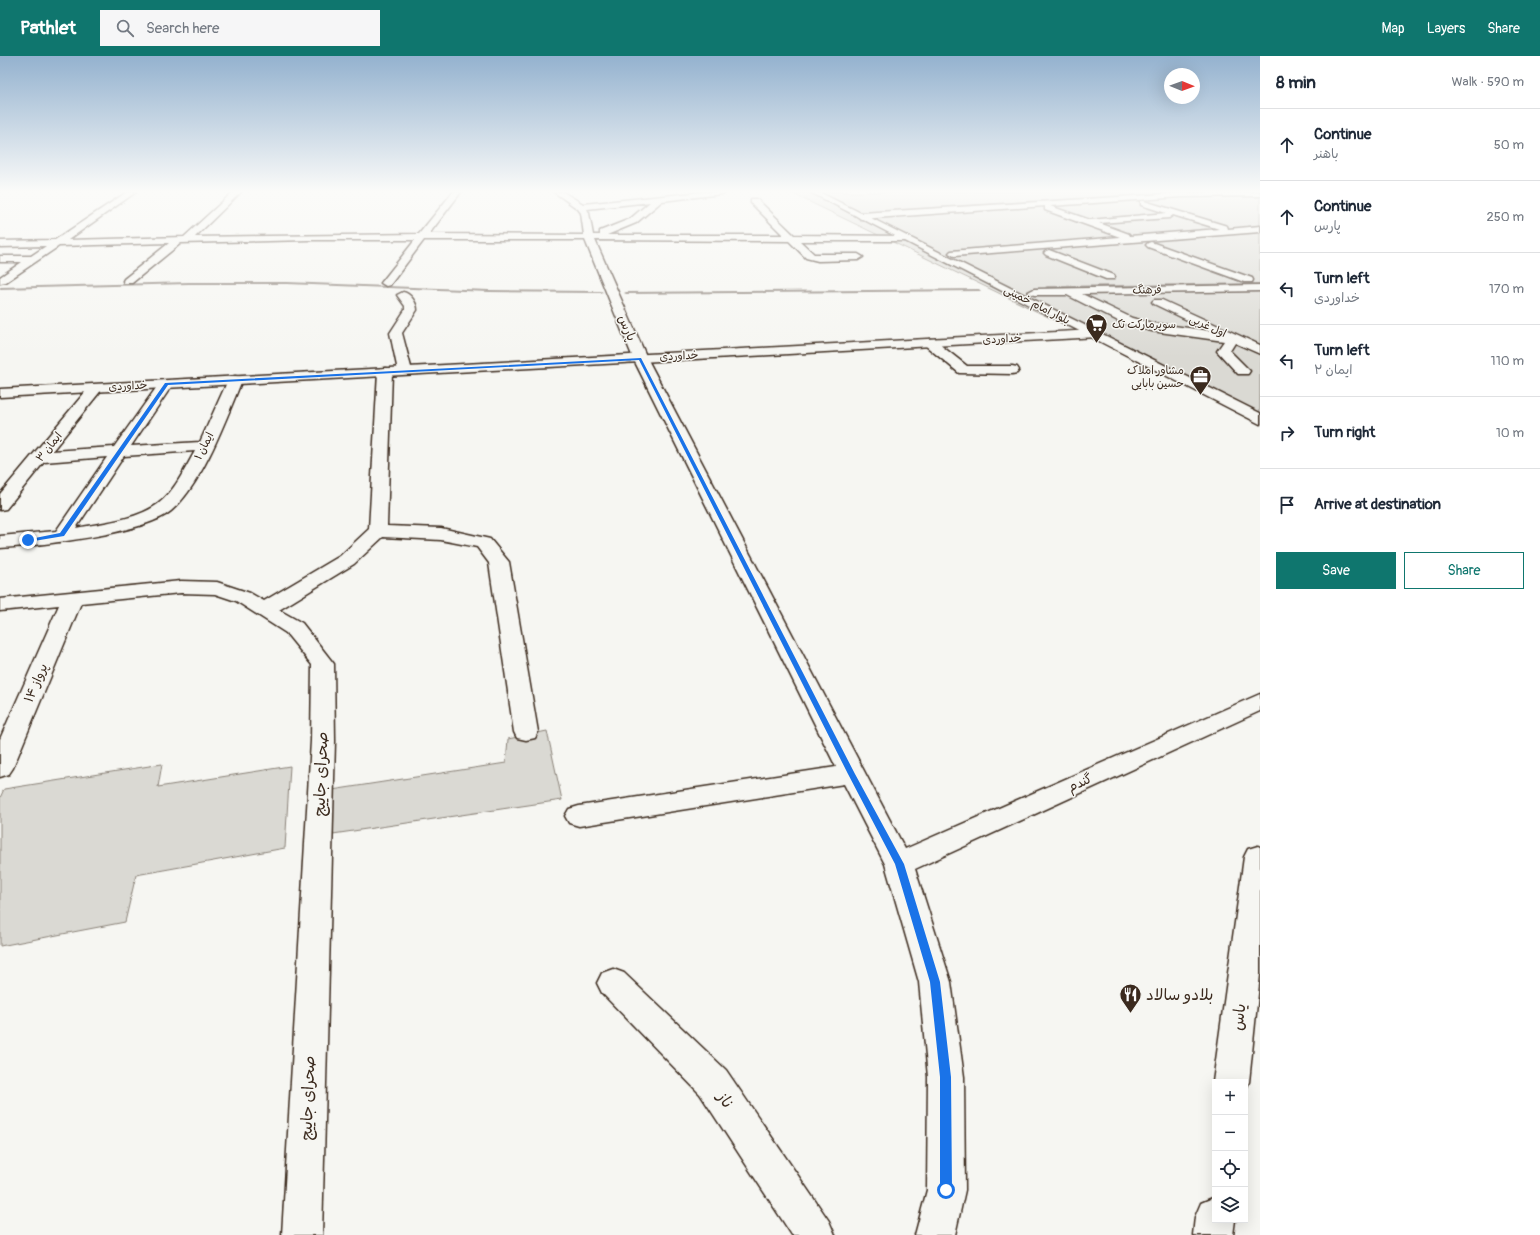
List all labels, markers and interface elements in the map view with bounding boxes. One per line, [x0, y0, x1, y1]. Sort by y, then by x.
search box [100, 10, 380, 46]
text: Pathlet [20, 16, 76, 40]
icon: search [114, 17, 136, 39]
text: Search here [146, 19, 219, 38]
text: Map [1382, 20, 1405, 37]
text: Layers [1427, 20, 1465, 37]
text: Share [1487, 20, 1520, 37]
north arrow [1164, 68, 1200, 104]
text: 8 min [1276, 72, 1316, 93]
text: Walk · 590 m [1452, 74, 1524, 90]
text: Continue [1314, 125, 1372, 144]
icon: ahead [1276, 134, 1298, 156]
text: 50 m [1494, 137, 1524, 153]
text: باهنر [1314, 146, 1338, 162]
text: Continue [1314, 197, 1372, 216]
icon: ahead [1276, 206, 1298, 228]
text: 250 m [1486, 209, 1524, 225]
text: پارس [1314, 218, 1341, 234]
text: Turn left [1314, 269, 1370, 288]
icon: left [1276, 278, 1298, 300]
text: 170 m [1489, 281, 1524, 297]
street label: بلوار امام خمینی [1001, 283, 1072, 329]
street label: فرهنگ [1132, 283, 1162, 297]
text: خداوردی [1314, 290, 1360, 306]
supermarket icon: سوپرمارکت تک [1084, 311, 1110, 344]
street label: پارس [614, 312, 640, 344]
street label: اول غربی [1187, 312, 1228, 341]
place label: سوپرمارکت تک [1112, 318, 1176, 332]
street label: خداوردی [982, 331, 1022, 347]
text: Turn left [1314, 341, 1370, 360]
street label: خداوردی [659, 348, 699, 364]
icon: left [1276, 350, 1298, 372]
text: 110 m [1491, 353, 1524, 369]
text: ایمان ۲ [1314, 362, 1353, 378]
office icon: مشاور املاک حسین بابایی [1187, 363, 1213, 396]
place label: مشاور املاک حسین بابایی [1127, 364, 1184, 391]
street label: خداوردی [108, 378, 148, 394]
icon: right [1276, 422, 1298, 444]
text: Turn right [1314, 423, 1375, 442]
text: 10 m [1496, 425, 1524, 441]
street label: ایمان ۳ [33, 430, 65, 464]
street label: ایمان ۱ [192, 430, 216, 462]
icon: arrive [1276, 494, 1298, 516]
text: Arrive at destination [1314, 495, 1441, 514]
route end [19, 531, 37, 549]
button: Save [1276, 552, 1396, 589]
button: Share [1404, 552, 1524, 589]
street label: پرواز ۱۴ [21, 661, 51, 705]
street label: صحرای جاییج [310, 731, 332, 817]
street label: گندم [1065, 770, 1096, 797]
restaurant icon: بلادو سالاد [1118, 982, 1144, 1015]
place label: بلادو سالاد [1146, 985, 1214, 1005]
street label: یاس [1227, 1002, 1251, 1032]
street label: صحرای جاییج [297, 1055, 319, 1141]
map controls [1212, 1079, 1248, 1223]
button: + [1212, 1079, 1248, 1115]
street label: ناز [711, 1086, 738, 1112]
button: − [1212, 1115, 1248, 1151]
button: locate [1212, 1151, 1248, 1187]
route start [937, 1181, 955, 1199]
button: layers [1212, 1187, 1248, 1223]

